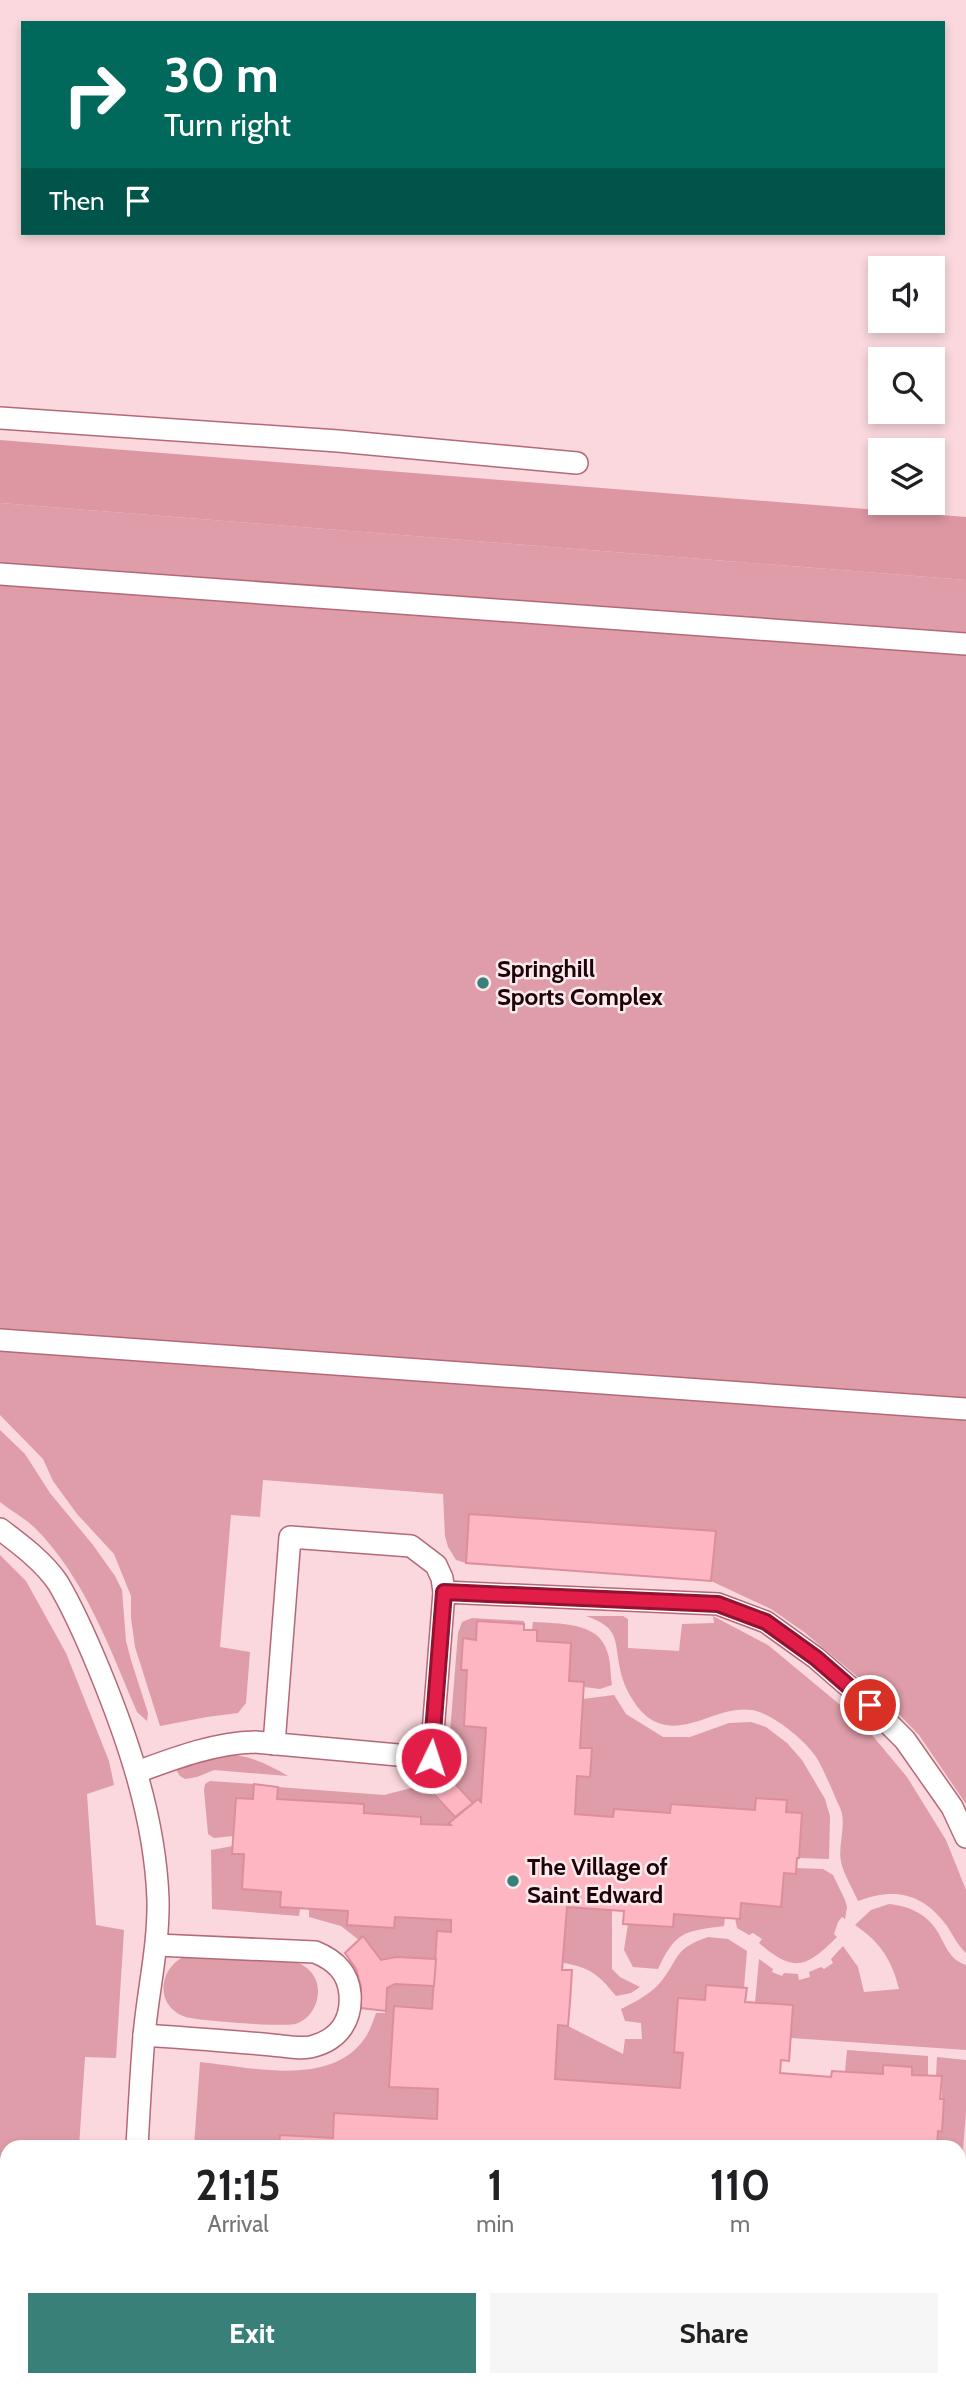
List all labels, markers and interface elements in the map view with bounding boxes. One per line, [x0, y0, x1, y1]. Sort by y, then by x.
text: 30 m [164, 45, 279, 104]
icon: right [49, 49, 140, 140]
text: Turn right [164, 105, 291, 144]
icon: arrive [119, 182, 157, 220]
text: Then [49, 185, 105, 217]
map controls [868, 256, 945, 515]
button: sound [868, 256, 945, 333]
button: search [868, 347, 945, 424]
button: layers [868, 438, 945, 515]
place label: Springhill Sports Complex [497, 954, 663, 1011]
marker: Springhill Sports Complex [475, 975, 491, 991]
pin [840, 1675, 900, 1735]
icon: arrive [851, 1686, 889, 1724]
position arrow [394, 1721, 468, 1795]
place label: The Village of Saint Edward [527, 1852, 668, 1909]
marker: The Village of Saint Edward [505, 1873, 521, 1889]
text: 21:15 [196, 2159, 281, 2211]
text: 1 [487, 2159, 503, 2211]
text: 110 [710, 2159, 770, 2211]
text: Arrival [208, 2210, 269, 2238]
text: min [476, 2210, 514, 2238]
text: m [730, 2210, 750, 2238]
button: Exit [28, 2293, 476, 2373]
button: Share [490, 2293, 938, 2373]

